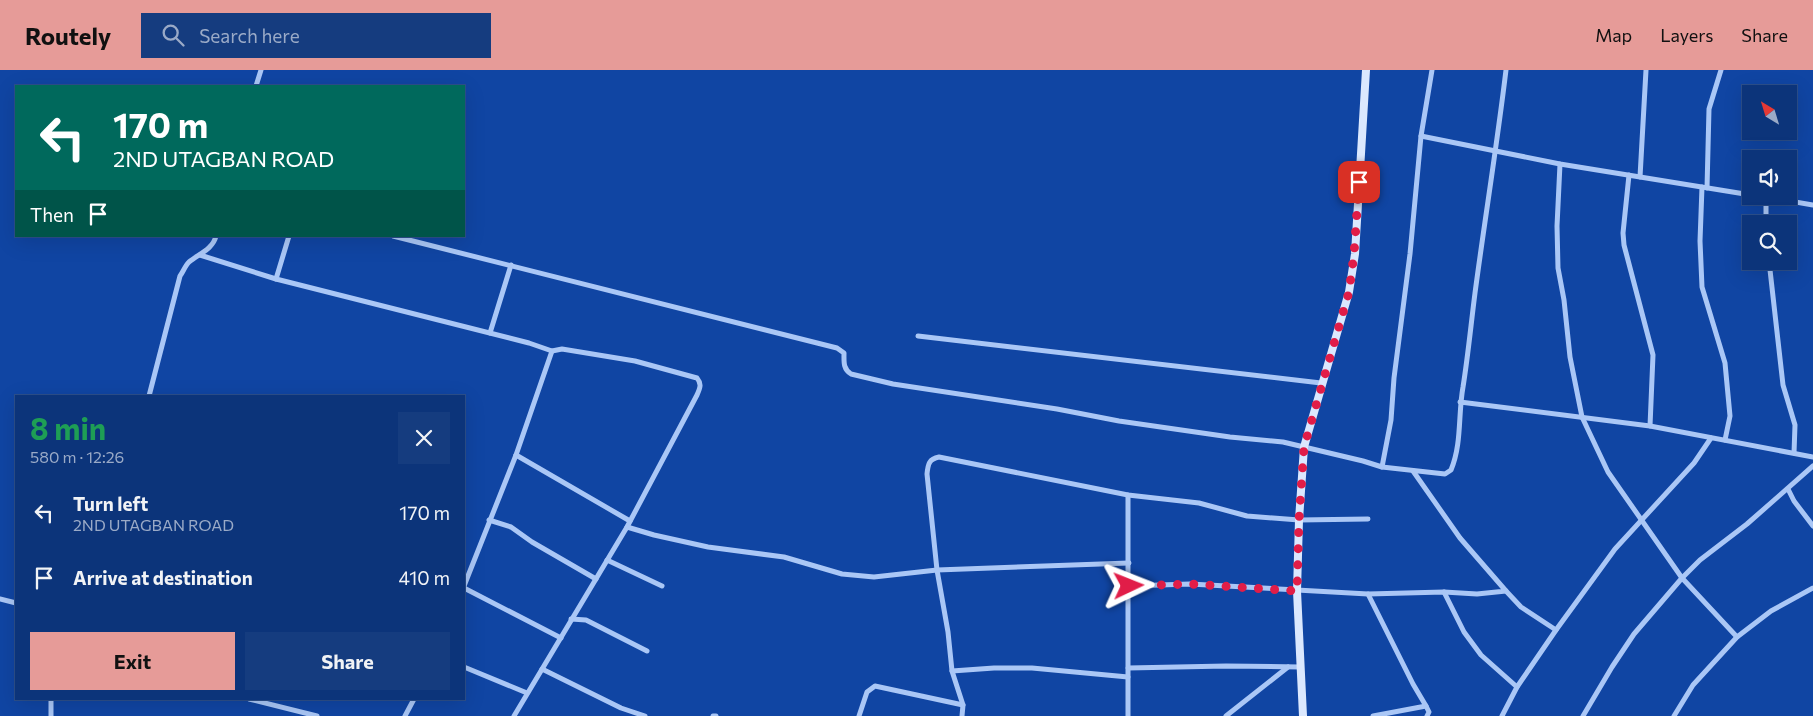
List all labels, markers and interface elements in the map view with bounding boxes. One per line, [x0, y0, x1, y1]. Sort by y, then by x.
search box [141, 13, 491, 58]
text: Routely [25, 21, 111, 50]
icon: search [159, 21, 187, 49]
text: Search here [199, 24, 300, 47]
text: Map [1595, 24, 1632, 46]
text: Layers [1660, 24, 1713, 46]
text: Share [1741, 24, 1788, 46]
north arrow [1742, 85, 1798, 140]
map controls [1742, 85, 1797, 270]
text: 170 m [113, 102, 208, 145]
icon: left [30, 105, 95, 170]
text: 2ND UTAGBAN ROAD [113, 145, 334, 172]
button: sound [1742, 150, 1797, 205]
pin [1338, 161, 1380, 203]
icon: arrive [1345, 168, 1373, 196]
icon: arrive [84, 200, 112, 228]
text: Then [30, 203, 74, 226]
button: search [1742, 215, 1797, 270]
text: 8 min [30, 409, 106, 446]
button: close [398, 412, 450, 464]
text: 580 m · 12:26 [30, 447, 124, 466]
text: Turn left [73, 492, 148, 515]
icon: left [30, 499, 58, 527]
text: 170 m [399, 501, 450, 524]
text: 2ND UTAGBAN ROAD [73, 515, 234, 534]
position arrow [1102, 559, 1154, 611]
icon: arrive [30, 564, 58, 592]
text: Arrive at destination [73, 566, 253, 589]
text: 410 m [398, 566, 450, 589]
button: Exit [30, 632, 235, 690]
button: Share [245, 632, 450, 690]

